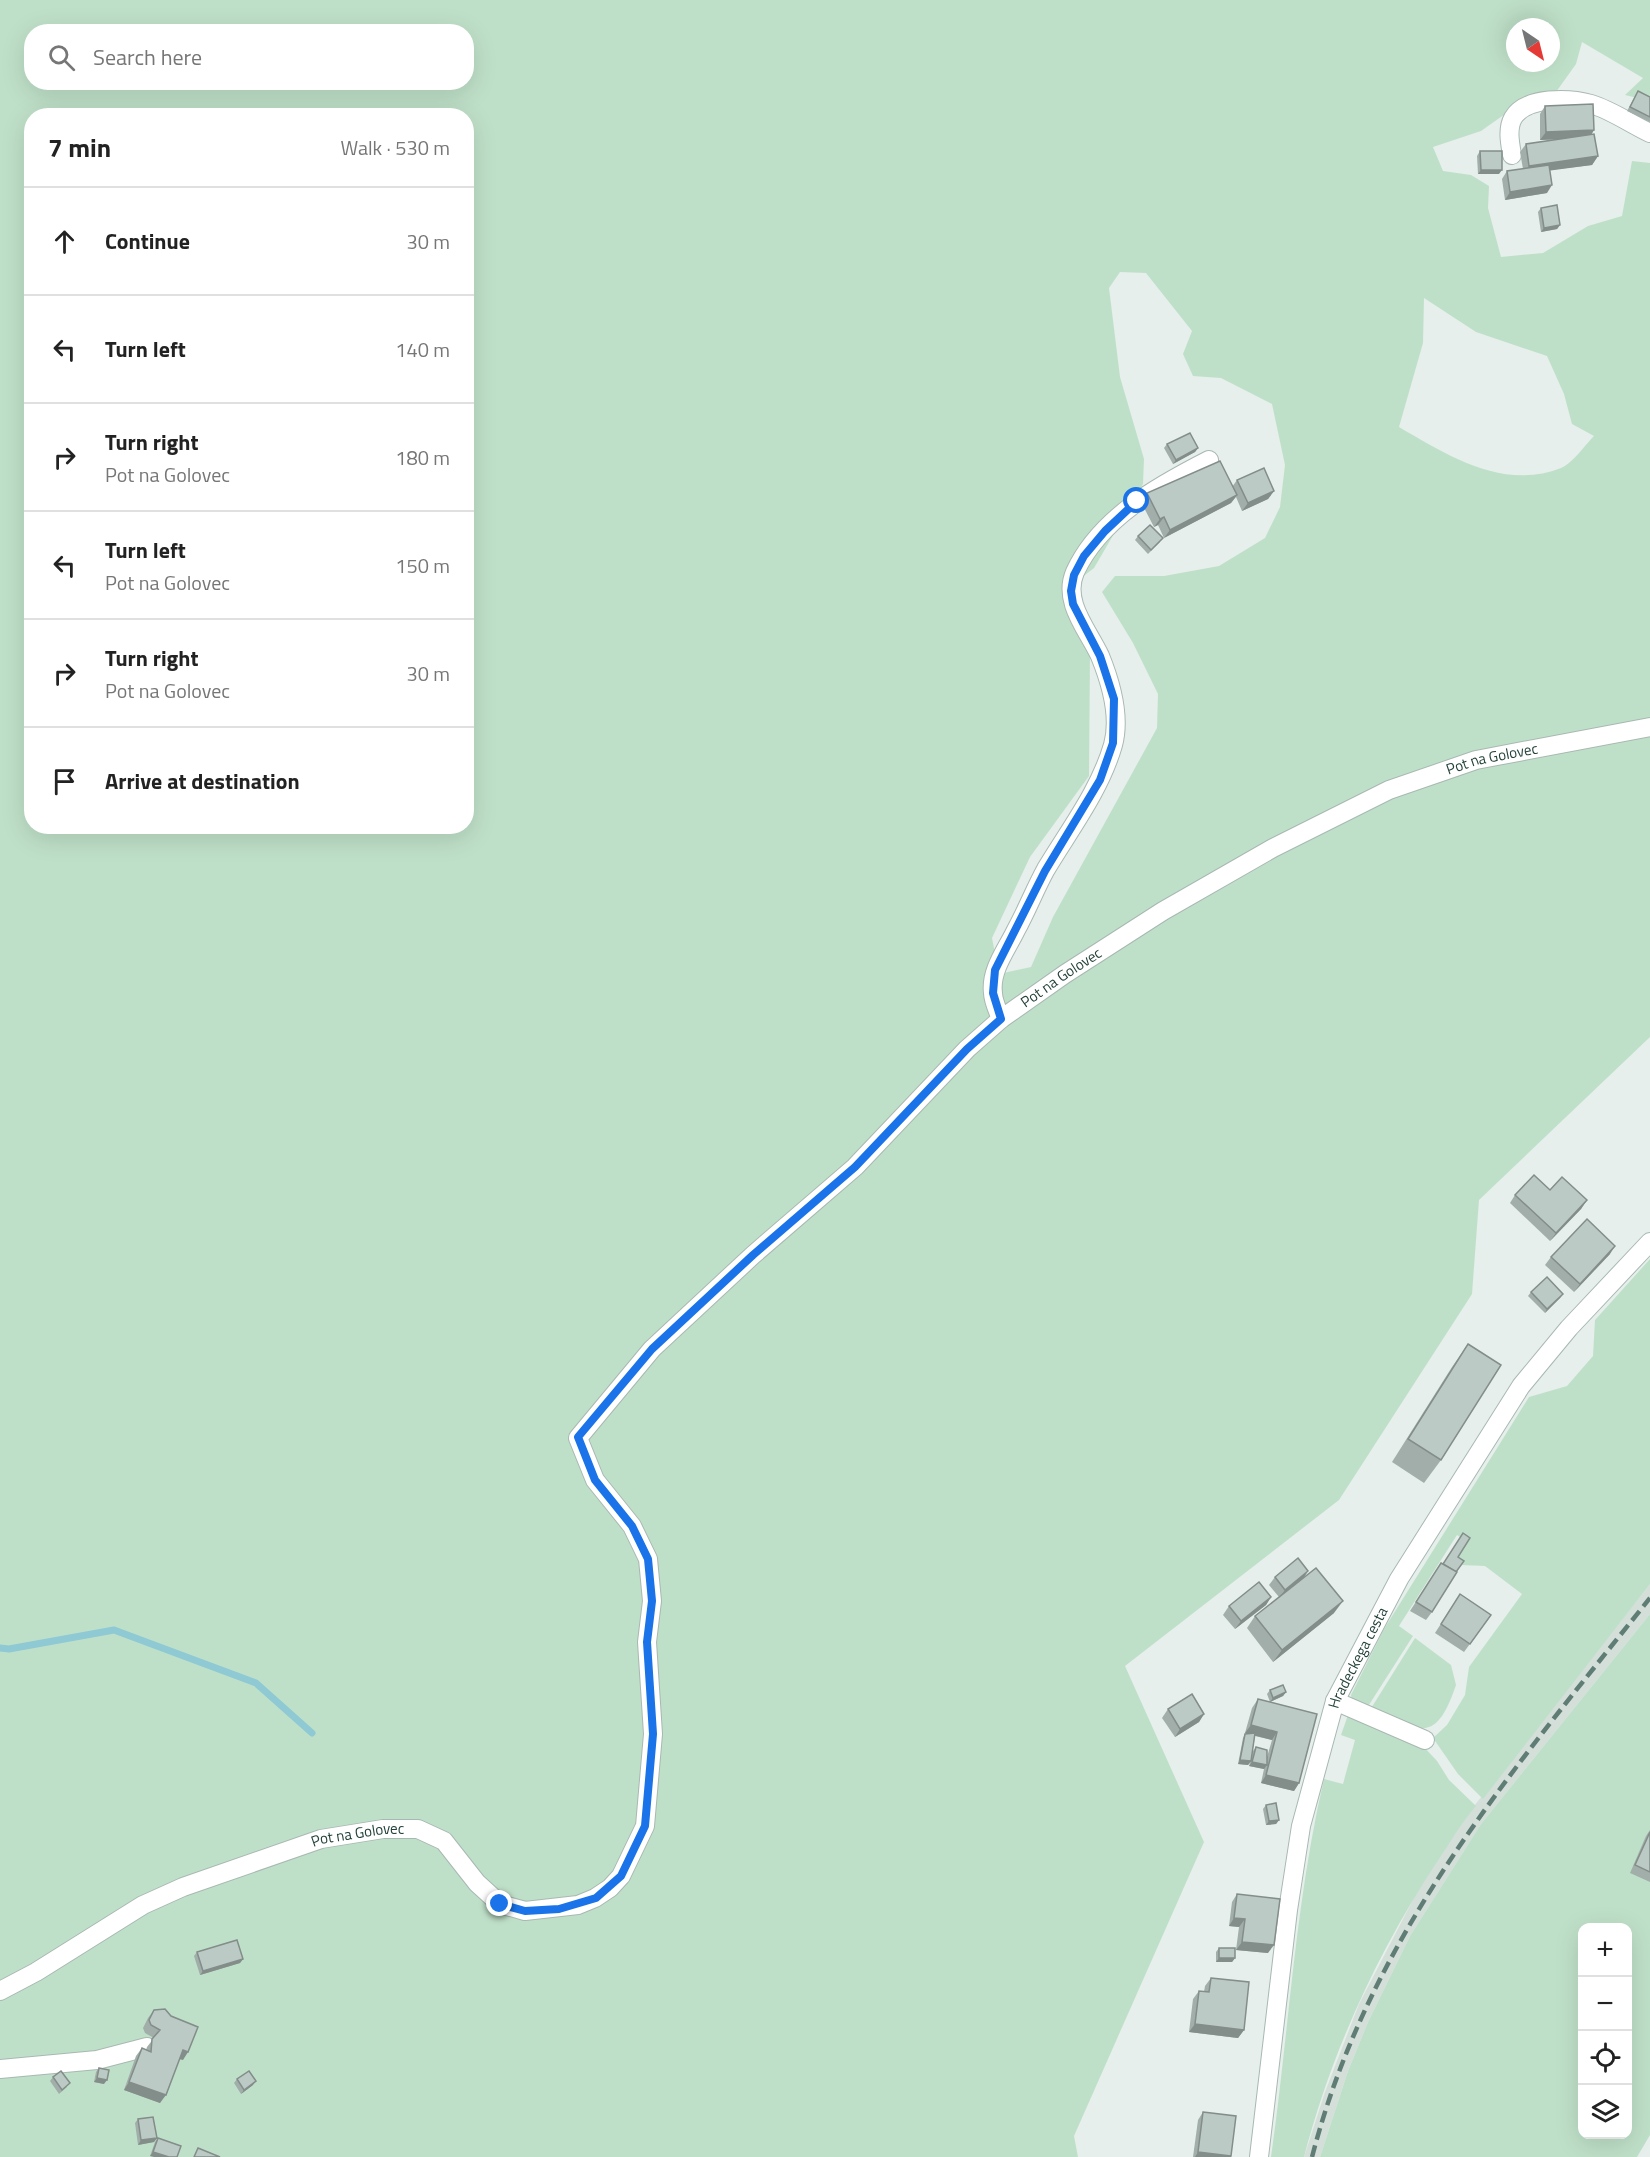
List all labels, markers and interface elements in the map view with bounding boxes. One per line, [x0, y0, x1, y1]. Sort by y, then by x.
north arrow [1506, 18, 1560, 72]
search box [24, 24, 474, 90]
text: Search here [93, 40, 202, 74]
icon: search [45, 41, 78, 74]
text: 7 min [48, 128, 111, 167]
text: Walk · 530 m [341, 132, 450, 163]
text: Continue [105, 224, 190, 258]
icon: ahead [48, 225, 81, 258]
text: 30 m [406, 226, 450, 257]
text: Turn left [105, 332, 186, 366]
icon: left [48, 333, 81, 366]
text: 140 m [395, 334, 450, 365]
text: Turn right [105, 425, 199, 459]
icon: right [48, 441, 81, 474]
text: 180 m [395, 442, 450, 473]
text: Pot na Golovec [105, 459, 230, 490]
route start [1123, 487, 1149, 513]
text: Turn left [105, 533, 186, 567]
icon: left [48, 549, 81, 582]
text: 150 m [395, 550, 450, 581]
text: Pot na Golovec [105, 567, 230, 598]
text: Turn right [105, 641, 199, 675]
icon: right [48, 657, 81, 690]
text: 30 m [406, 658, 450, 689]
text: Pot na Golovec [105, 675, 230, 706]
street label: Pot na Golovec [1443, 737, 1540, 781]
text: Arrive at destination [105, 764, 300, 798]
icon: arrive [48, 765, 81, 798]
street label: Pot na Golovec [1016, 941, 1106, 1013]
street label: Hradeckega cesta [1322, 1602, 1394, 1711]
street label: Pot na Golovec [308, 1817, 404, 1853]
route end [486, 1890, 512, 1916]
map controls [1578, 1923, 1632, 2139]
button: + [1578, 1923, 1632, 1977]
button: − [1578, 1977, 1632, 2031]
button: locate [1578, 2031, 1632, 2085]
button: layers [1578, 2085, 1632, 2139]

